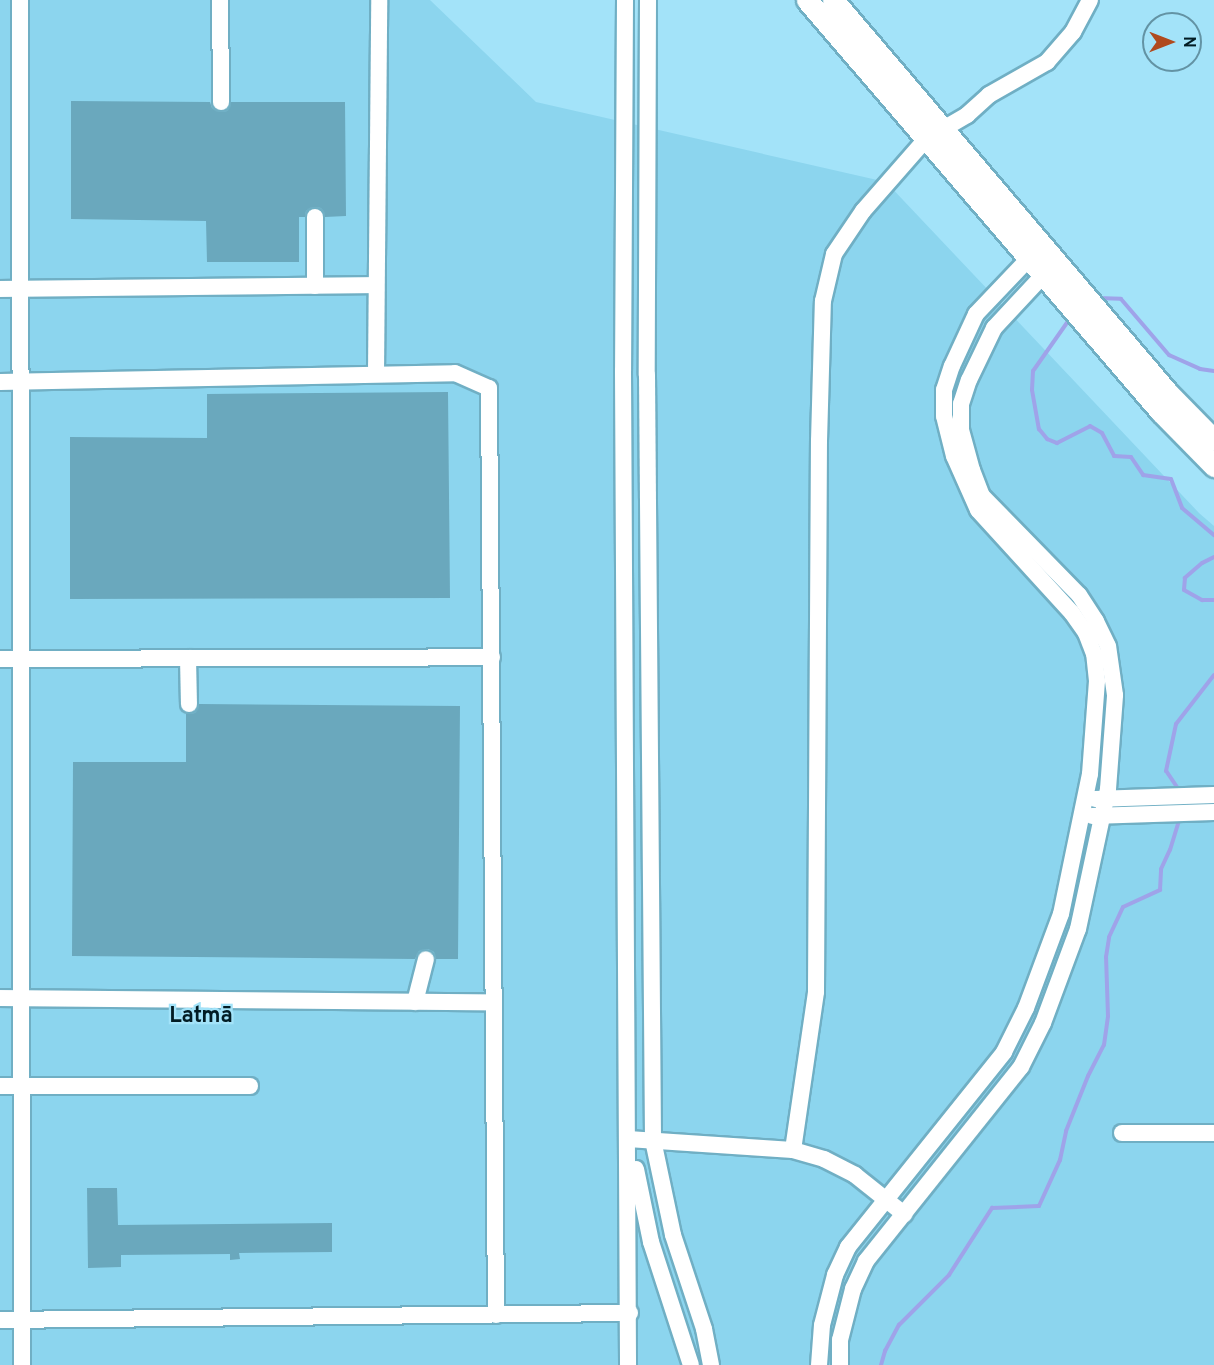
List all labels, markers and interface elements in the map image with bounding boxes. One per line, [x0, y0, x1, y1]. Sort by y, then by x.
north arrow [1142, 12, 1202, 72]
text: N [1178, 36, 1198, 48]
district label: Latmā [169, 1004, 233, 1030]

